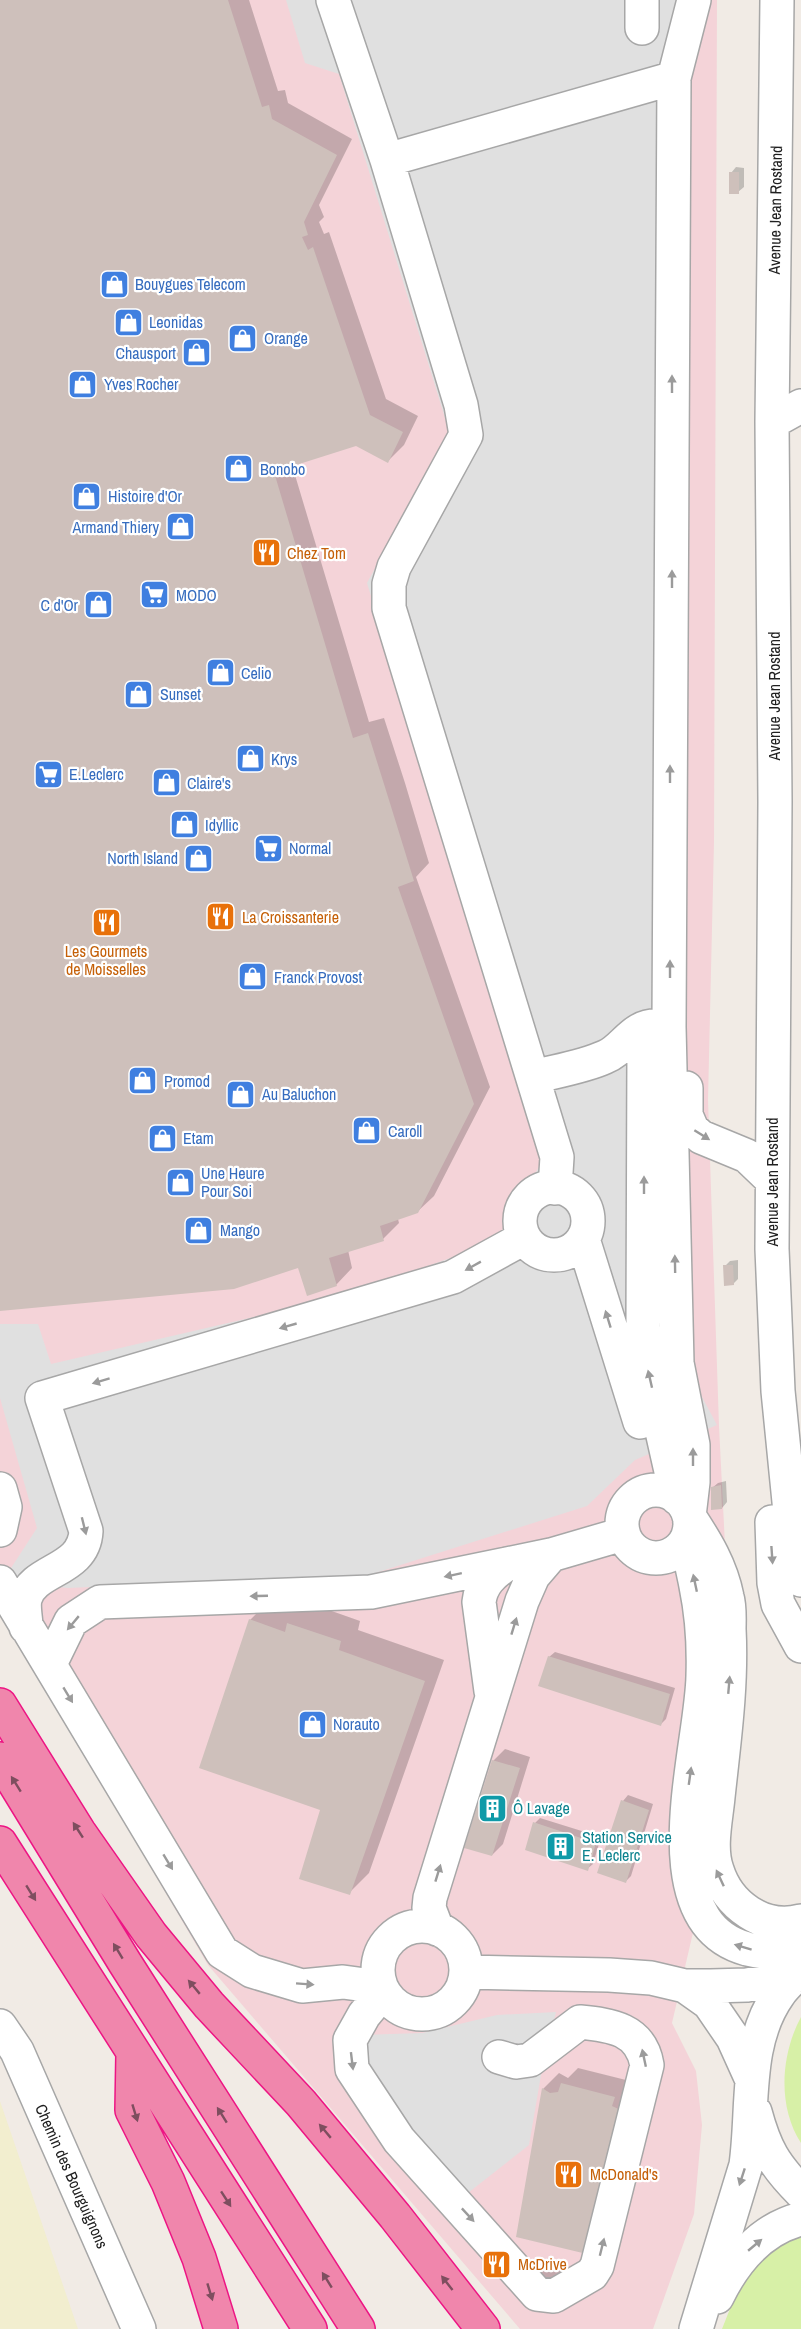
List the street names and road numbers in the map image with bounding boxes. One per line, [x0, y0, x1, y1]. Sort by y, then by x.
street label: Avenue Jean Rostand [763, 145, 787, 276]
street label: Avenue Jean Rostand [763, 632, 785, 761]
street label: Avenue Jean Rostand [761, 1118, 783, 1247]
street label: Chemin des Bourguignons [30, 2100, 114, 2252]

